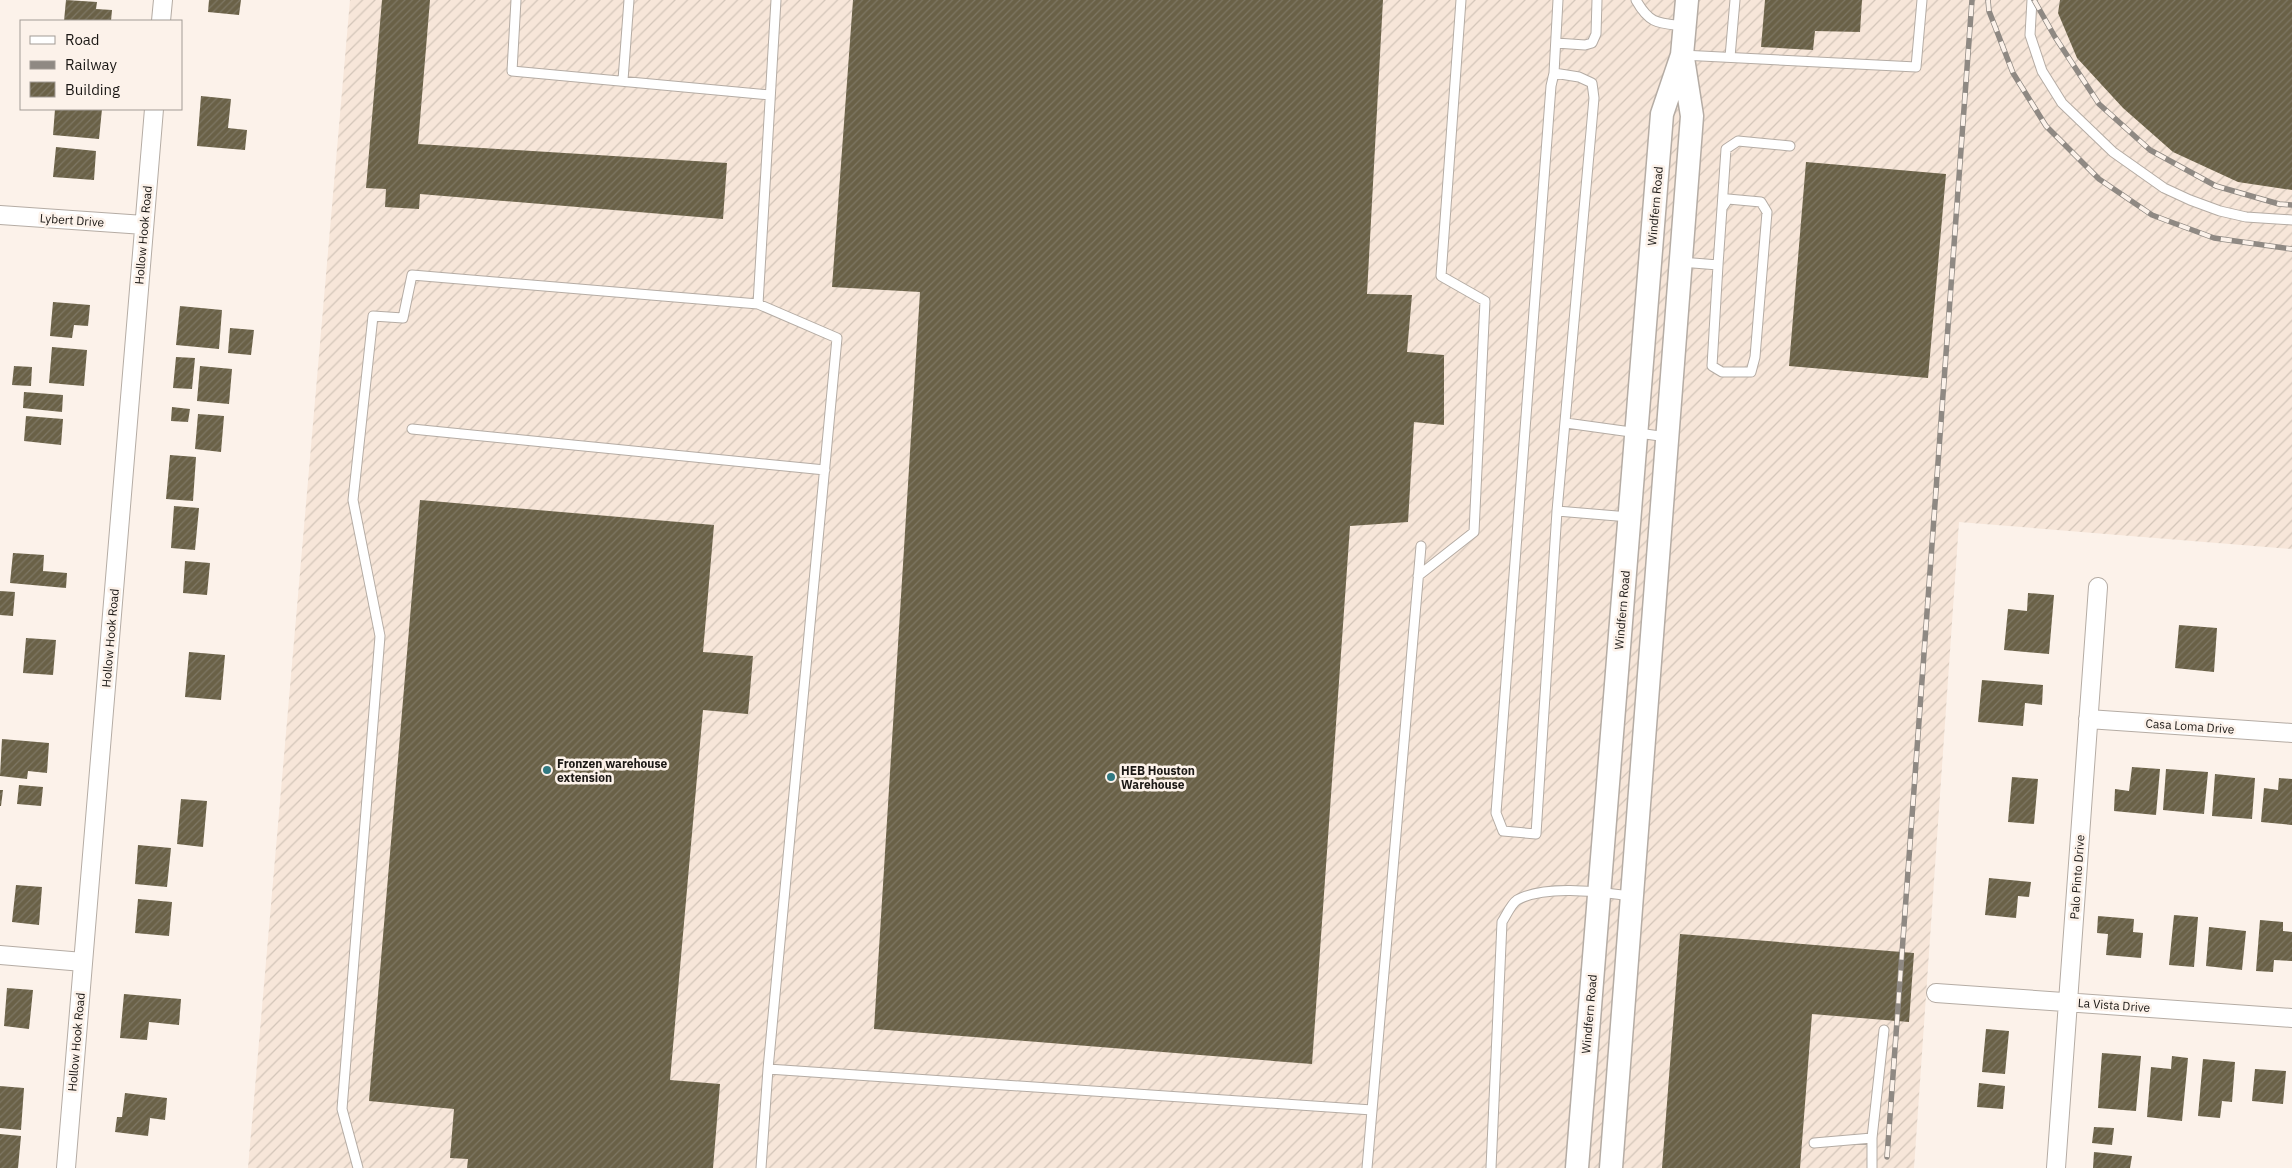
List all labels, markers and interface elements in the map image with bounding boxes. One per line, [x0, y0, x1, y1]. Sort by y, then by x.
legend [20, 20, 182, 110]
text: Road [65, 30, 100, 49]
text: Railway [65, 55, 118, 74]
text: Building [65, 80, 120, 99]
street label: Windfern Road [1644, 166, 1666, 246]
street label: Hollow Hook Road [131, 185, 155, 285]
street label: Lybert Drive [39, 210, 105, 230]
street label: Windfern Road [1611, 570, 1633, 650]
street label: Hollow Hook Road [98, 588, 122, 688]
street label: Casa Loma Drive [2145, 715, 2235, 737]
place label: Fronzen warehouse extension [557, 756, 668, 785]
place label: HEB Houston Warehouse [1121, 763, 1195, 792]
marker: Fronzen warehouse extension [541, 764, 553, 776]
marker: HEB Houston Warehouse [1105, 771, 1117, 783]
street label: Palo Pinto Drive [2067, 834, 2087, 920]
street label: Windfern Road [1578, 974, 1600, 1054]
street label: Hollow Hook Road [64, 992, 88, 1092]
street label: La Vista Drive [2077, 995, 2151, 1015]

